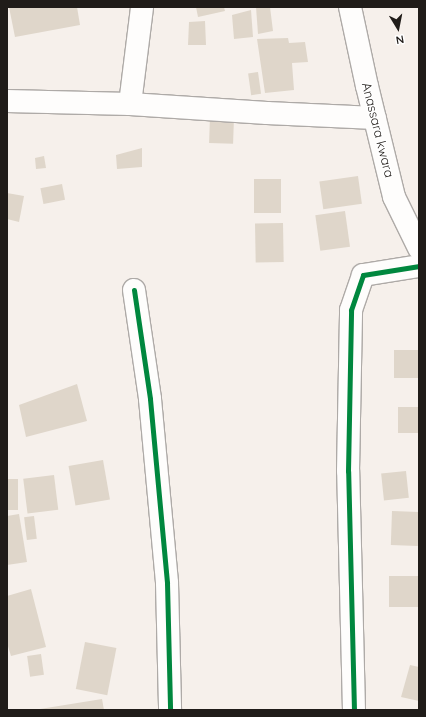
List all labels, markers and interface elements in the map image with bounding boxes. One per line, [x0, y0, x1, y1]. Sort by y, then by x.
north arrow [378, 8, 418, 48]
text: N [395, 32, 405, 47]
street label: Anassara kwara [359, 81, 397, 179]

